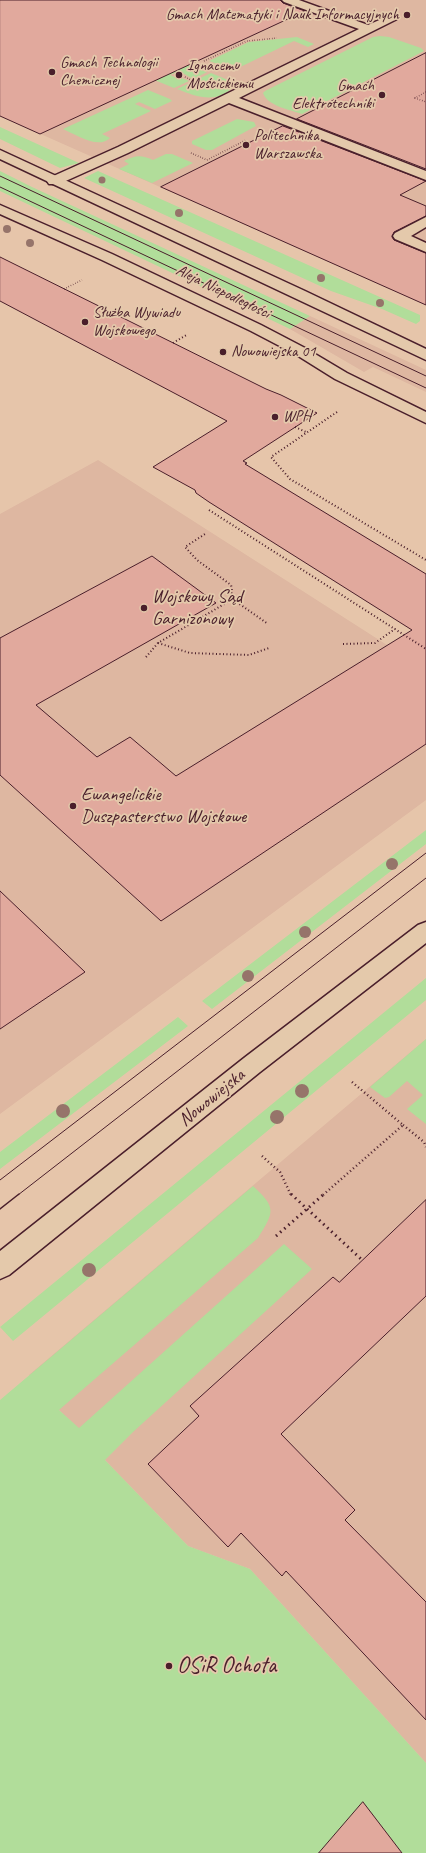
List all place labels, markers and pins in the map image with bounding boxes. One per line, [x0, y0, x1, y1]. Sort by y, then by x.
place label: Gmach Matematyki i Nauk Informacyjnych [166, 5, 399, 25]
marker: Gmach Matematyki i Nauk Informacyjnych [402, 10, 412, 20]
place label: Gmach Technologii Chemicznej [60, 53, 158, 91]
place label: Ignacemu Mościckiemu [187, 56, 253, 94]
marker: Gmach Technologii Chemicznej [47, 67, 57, 77]
marker: Ignacemu Mościckiemu [174, 70, 184, 80]
place label: Gmach Elektrotechniki [292, 76, 374, 114]
marker: Gmach Elektrotechniki [377, 90, 387, 100]
place label: Politechnika Warszawska [254, 126, 321, 164]
marker: Politechnika Warszawska [241, 140, 251, 150]
place label: Służba Wywiadu Wojskowego [93, 303, 180, 341]
marker: Służba Wywiadu Wojskowego [80, 317, 90, 327]
place label: Nowowiejska 01 [231, 342, 316, 362]
marker: Nowowiejska 01 [218, 347, 228, 357]
place label: WPH [283, 407, 311, 427]
marker: WPH [270, 412, 280, 422]
place label: Wojskowy Sąd Garnizonowy [152, 586, 242, 630]
marker: Wojskowy Sąd Garnizonowy [139, 603, 149, 613]
place label: Ewangelickie Duszpasterstwo Wojskowe [81, 784, 246, 828]
marker: Ewangelickie Duszpasterstwo Wojskowe [68, 801, 78, 811]
place label: OSiR Ochota [177, 1652, 276, 1680]
marker: OSiR Ochota [164, 1661, 174, 1671]

